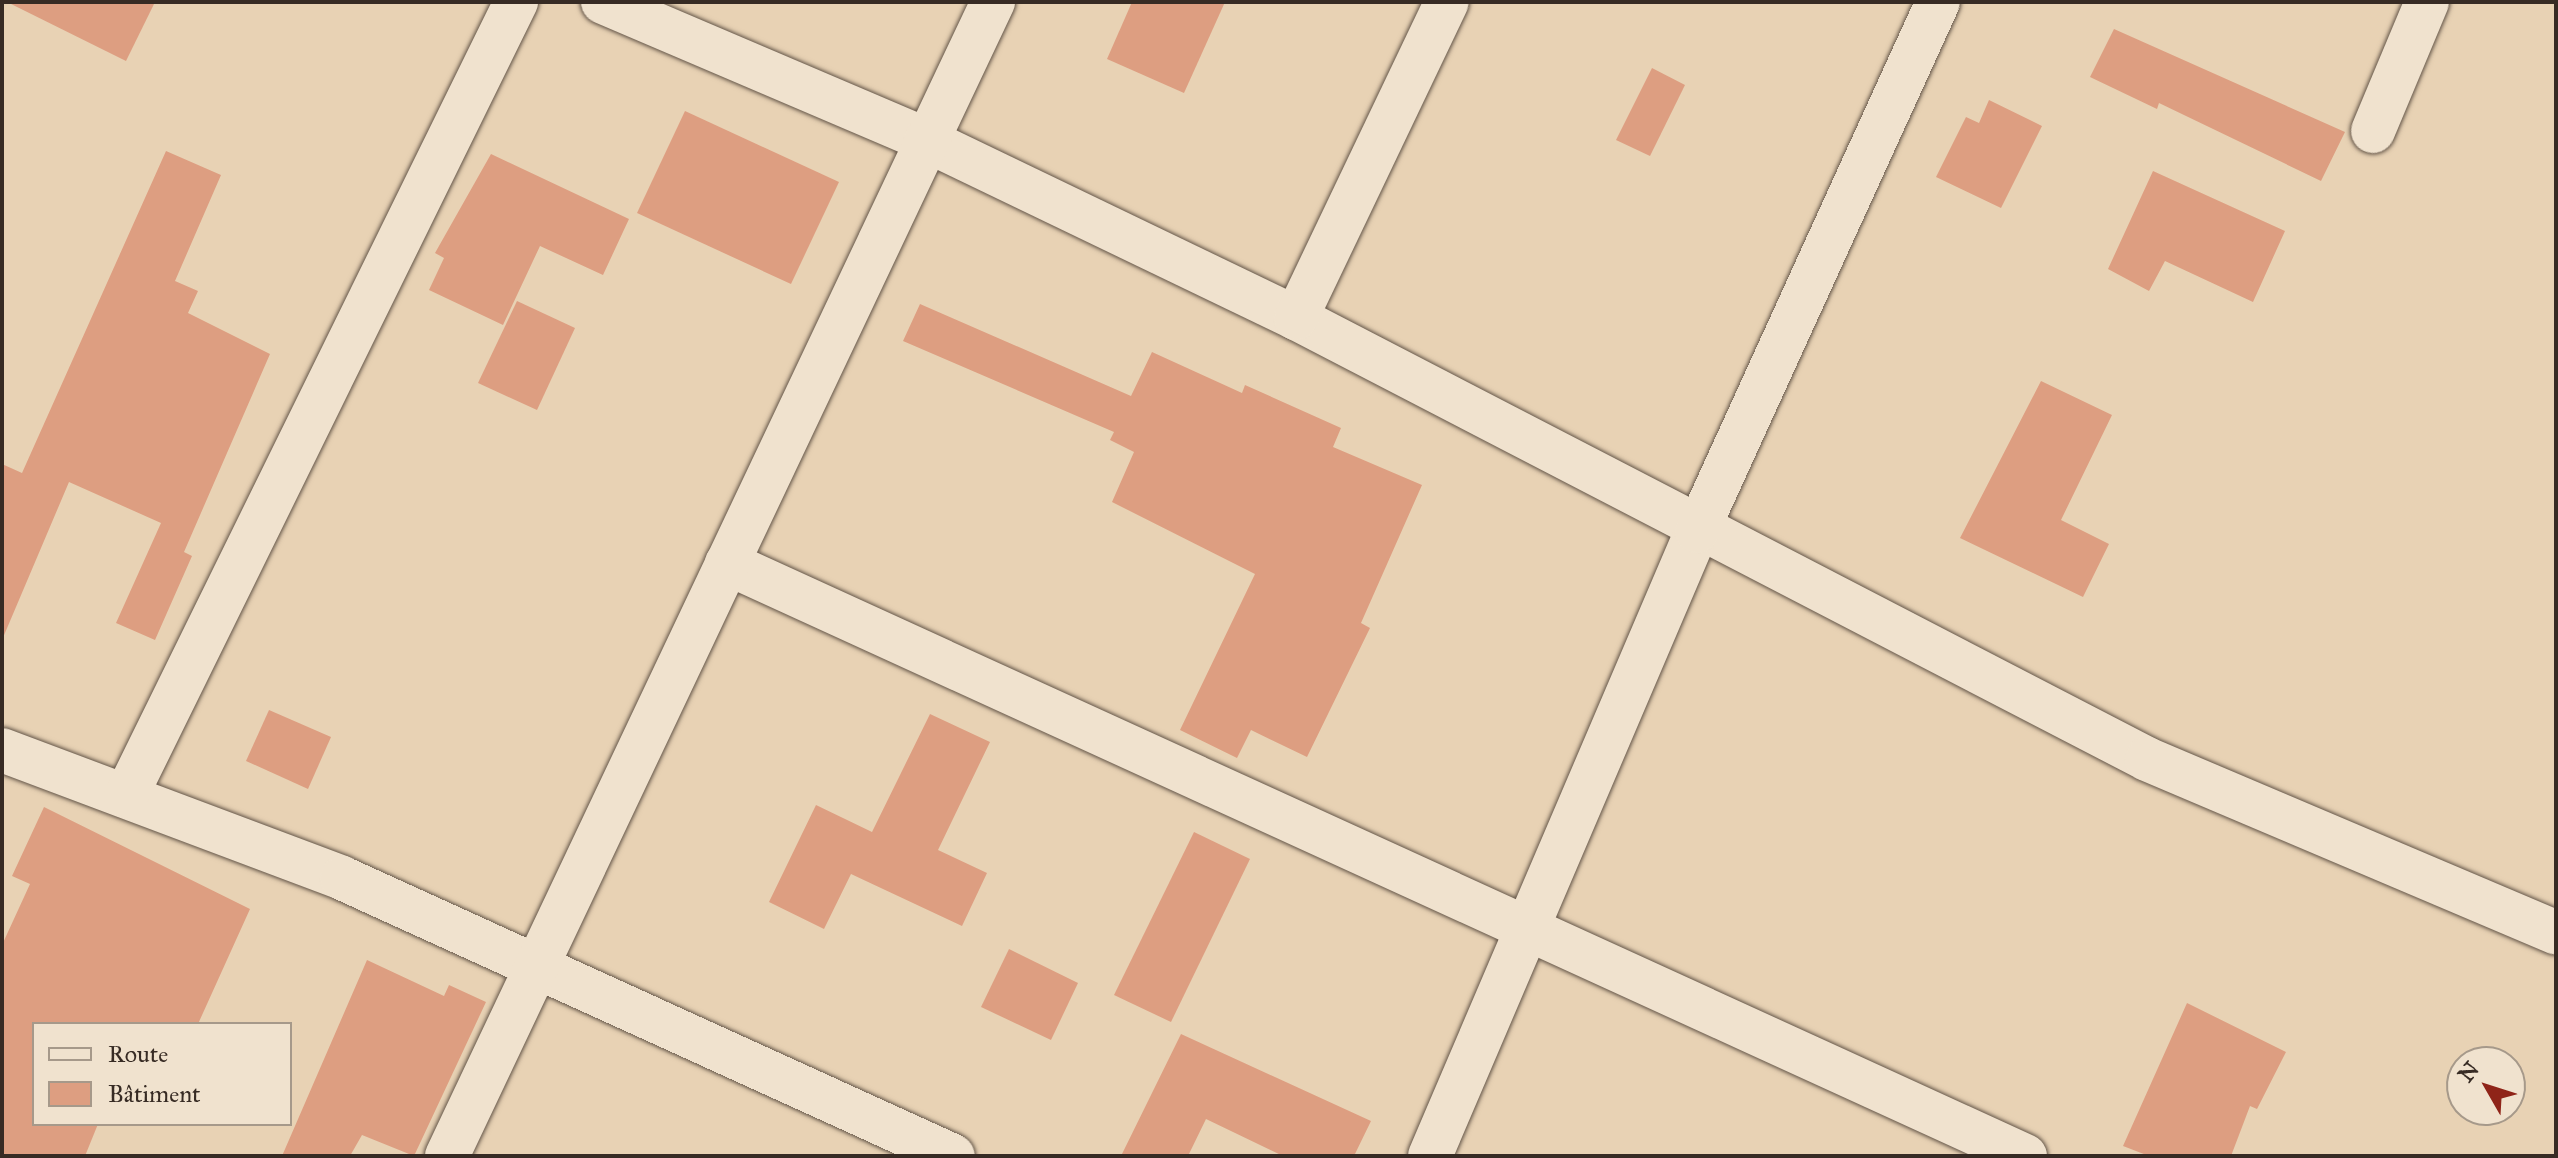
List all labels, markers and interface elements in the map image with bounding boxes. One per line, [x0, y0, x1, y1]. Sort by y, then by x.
legend [32, 1022, 292, 1126]
text: Route [108, 1039, 168, 1069]
north arrow [2446, 1046, 2526, 1126]
text: N [2452, 1056, 2485, 1088]
text: Bâtiment [108, 1079, 201, 1109]

